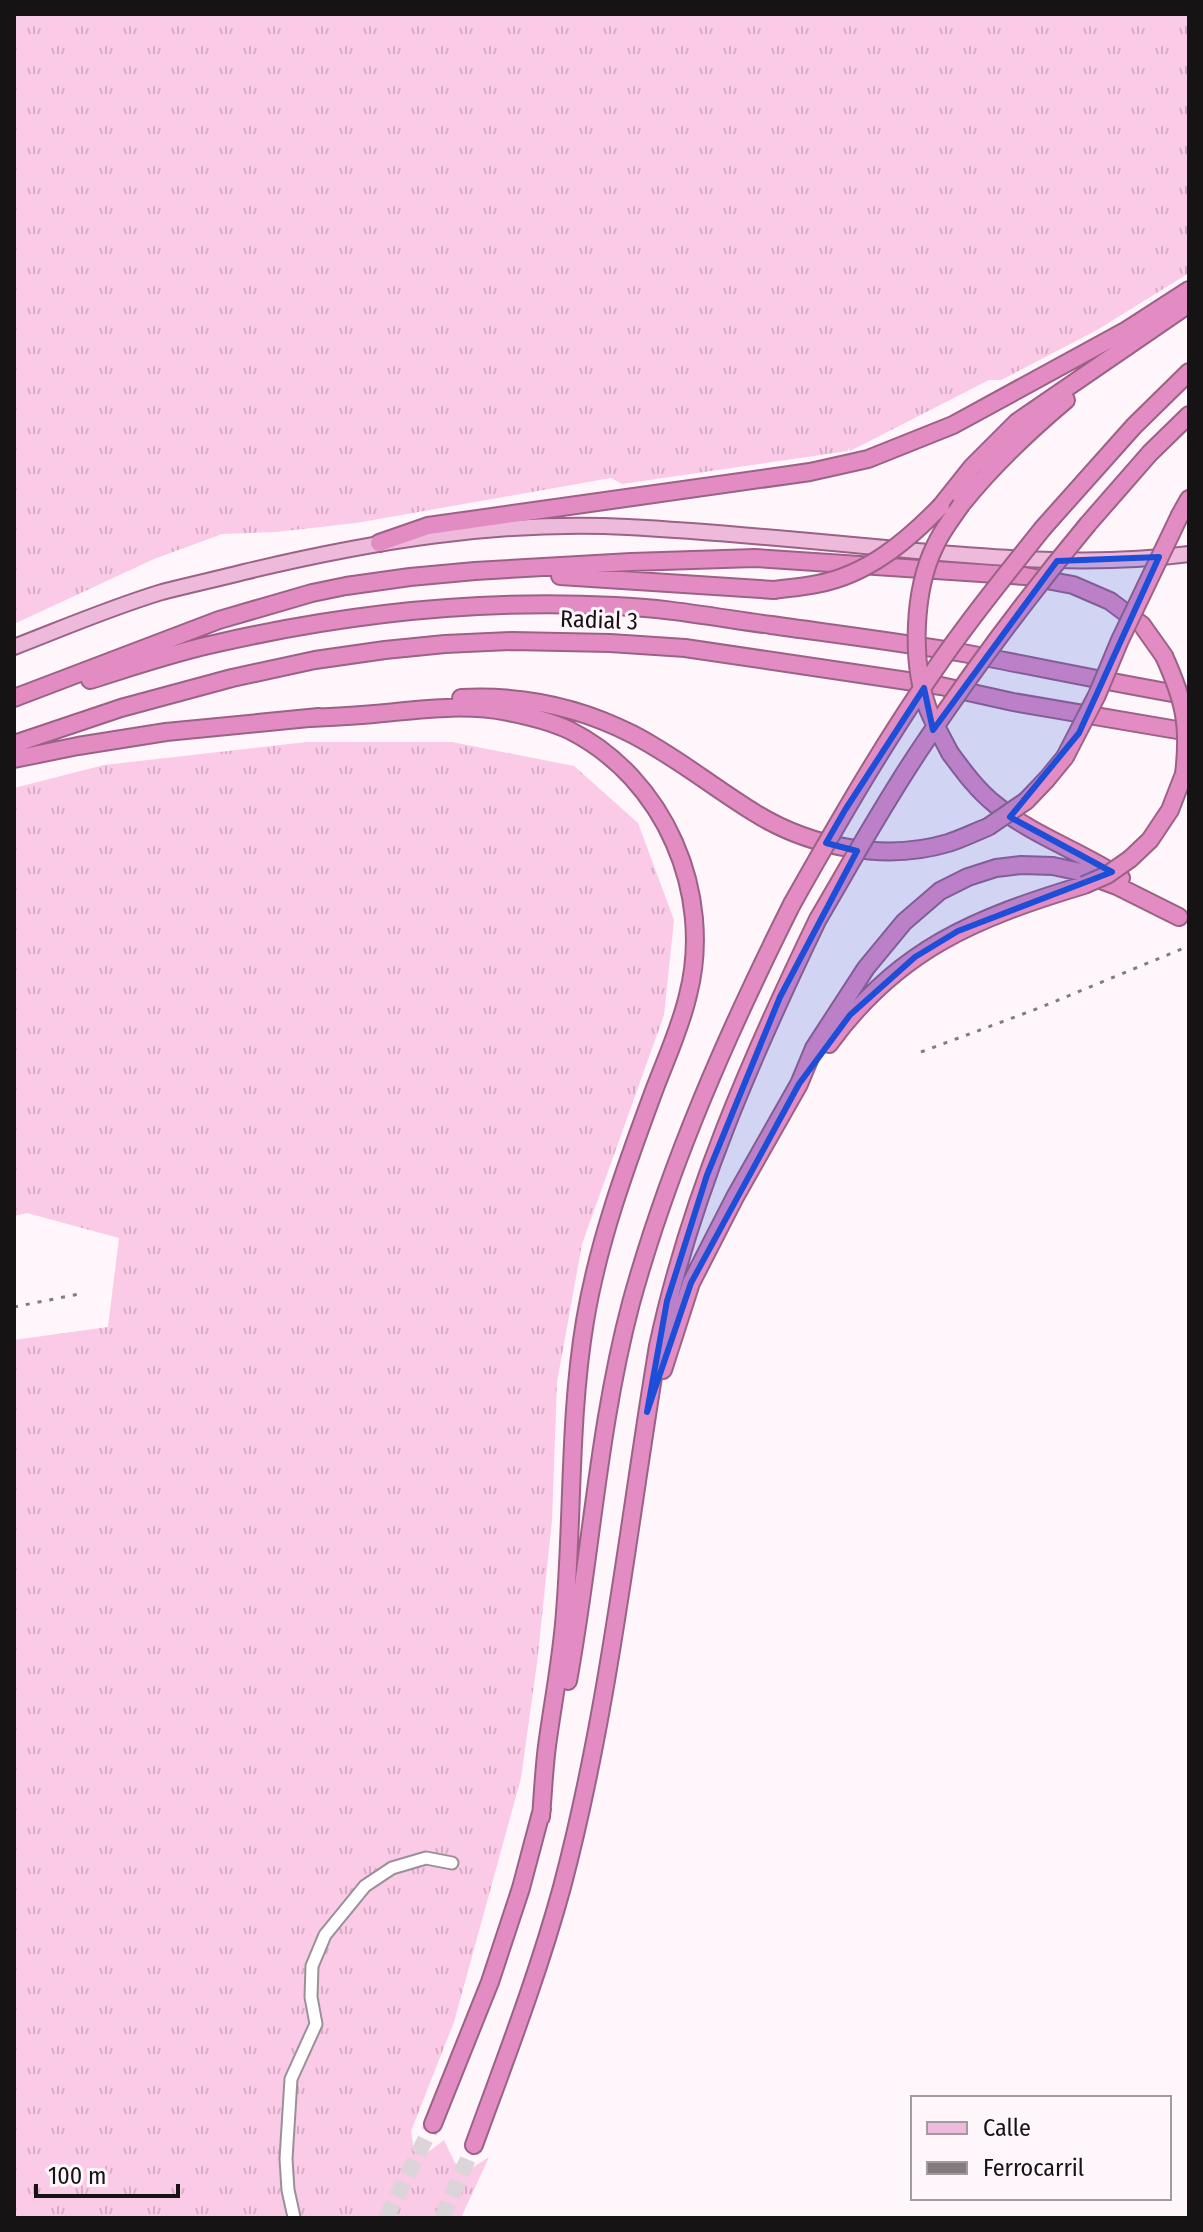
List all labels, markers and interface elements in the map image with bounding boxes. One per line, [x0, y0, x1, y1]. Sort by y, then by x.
street label: Radial 3 [560, 605, 638, 635]
legend [911, 2096, 1171, 2200]
text: Calle [983, 2114, 1031, 2142]
scale bar [36, 2148, 178, 2198]
text: Ferrocarril [983, 2154, 1084, 2182]
text: 100 m [48, 2162, 106, 2190]

